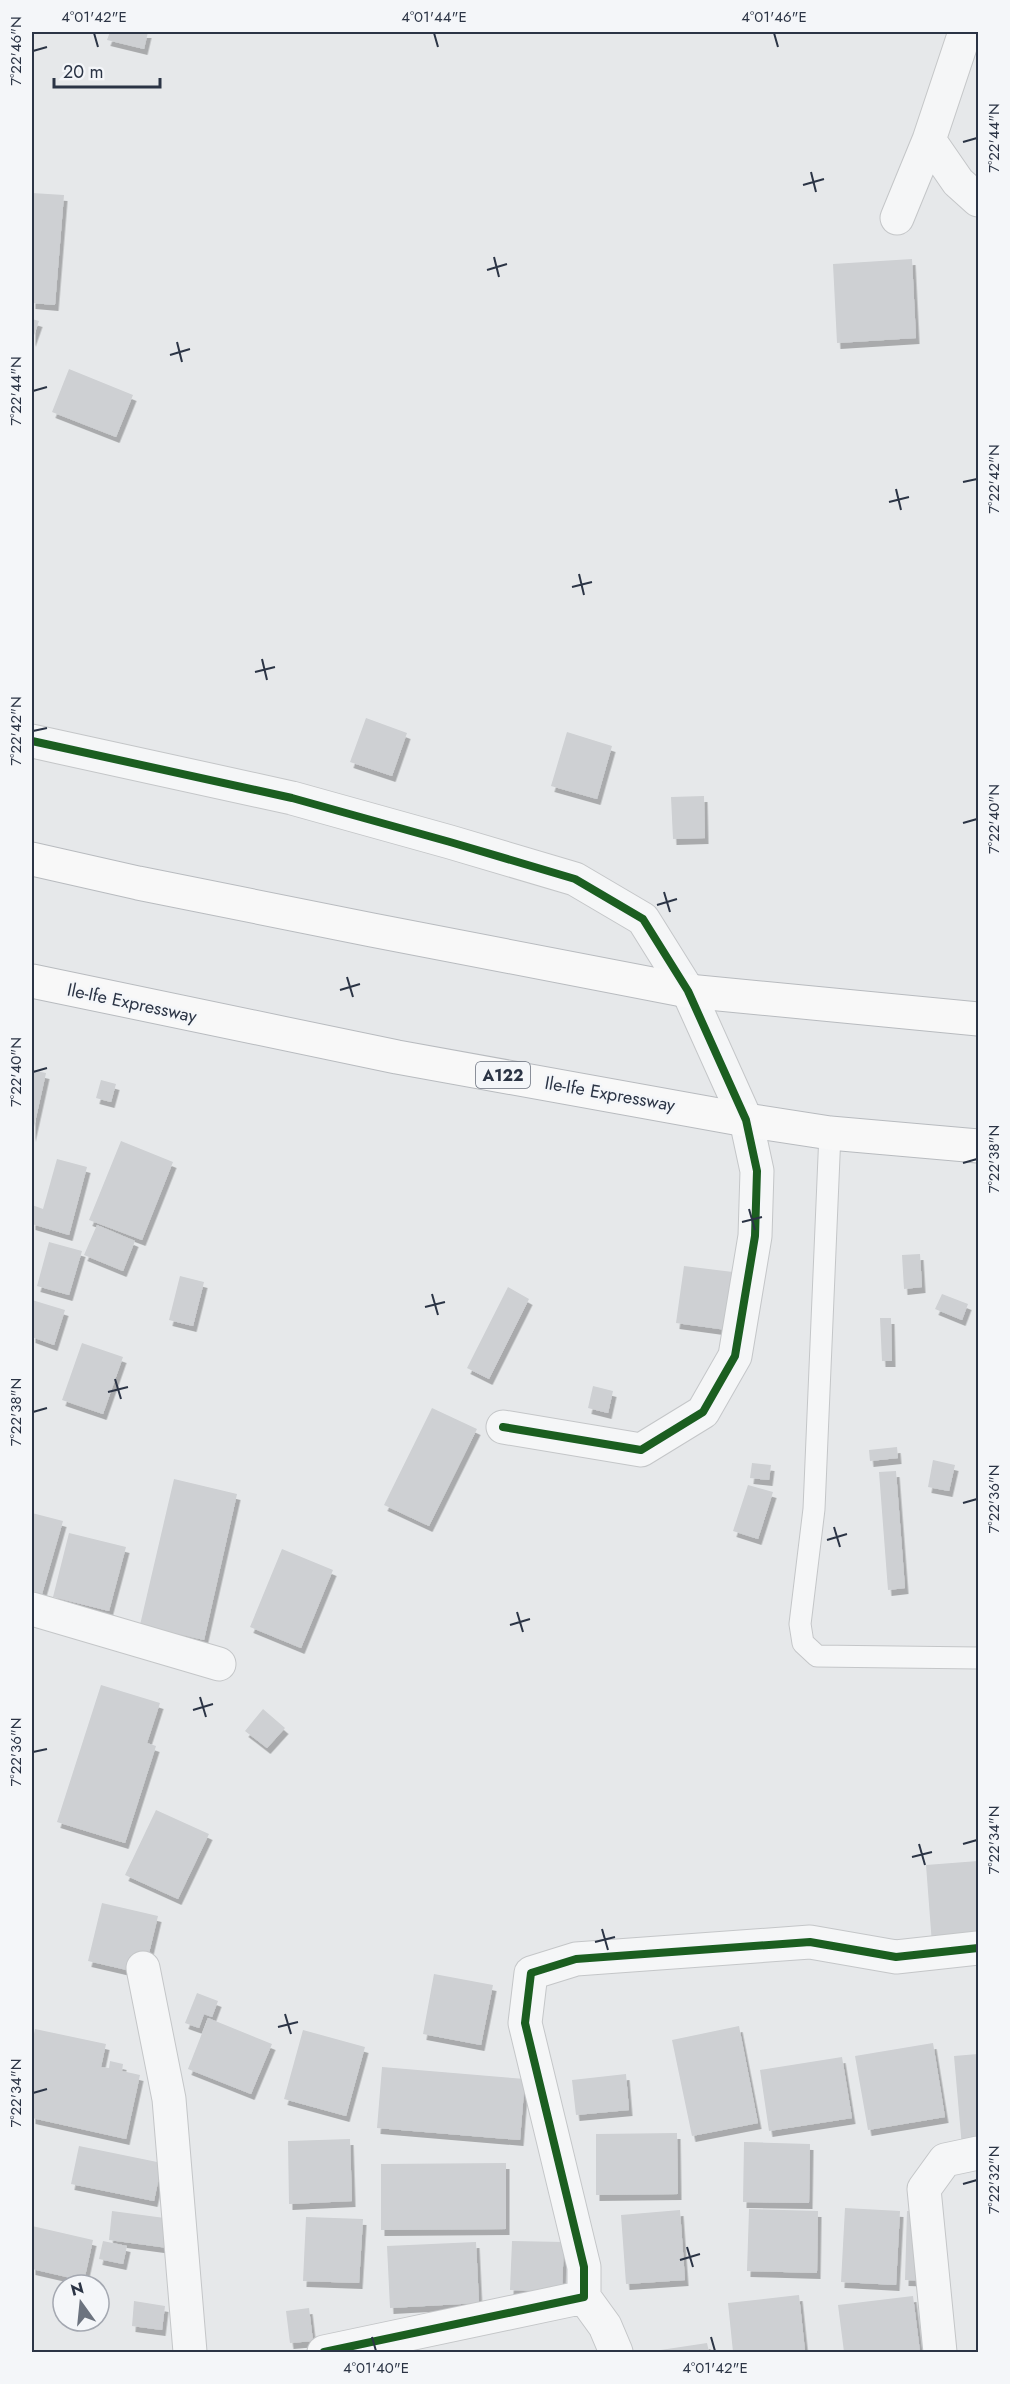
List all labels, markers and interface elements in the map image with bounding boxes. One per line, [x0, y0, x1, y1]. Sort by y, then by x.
text: 4°01'42"E [61, 6, 127, 28]
text: 4°01'44"E [401, 6, 467, 28]
text: 4°01'46"E [741, 6, 807, 28]
text: 7°22'46"N [5, 16, 27, 86]
scale bar [54, 51, 160, 89]
text: 20 m [63, 59, 103, 85]
text: 7°22'44"N [983, 103, 1005, 173]
text: 7°22'44"N [5, 356, 27, 426]
text: 7°22'42"N [983, 444, 1005, 514]
text: 7°22'42"N [5, 696, 27, 766]
text: 7°22'40"N [983, 784, 1005, 854]
street label: Ile-Ife Expressway [65, 977, 199, 1029]
text: 7°22'40"N [5, 1037, 27, 1107]
road number: A122 [476, 1062, 530, 1088]
street label: Ile-Ife Expressway [543, 1070, 677, 1118]
text: 7°22'38"N [983, 1125, 1005, 1193]
text: 7°22'38"N [5, 1378, 27, 1446]
text: 7°22'36"N [983, 1465, 1005, 1533]
text: 7°22'36"N [5, 1718, 27, 1786]
text: 7°22'34"N [983, 1806, 1005, 1874]
text: 7°22'34"N [5, 2059, 27, 2127]
text: 7°22'32"N [983, 2146, 1005, 2214]
north arrow [51, 2273, 111, 2333]
text: N [68, 2276, 86, 2302]
text: 4°01'40"E [343, 2357, 409, 2379]
text: 4°01'42"E [682, 2357, 748, 2379]

